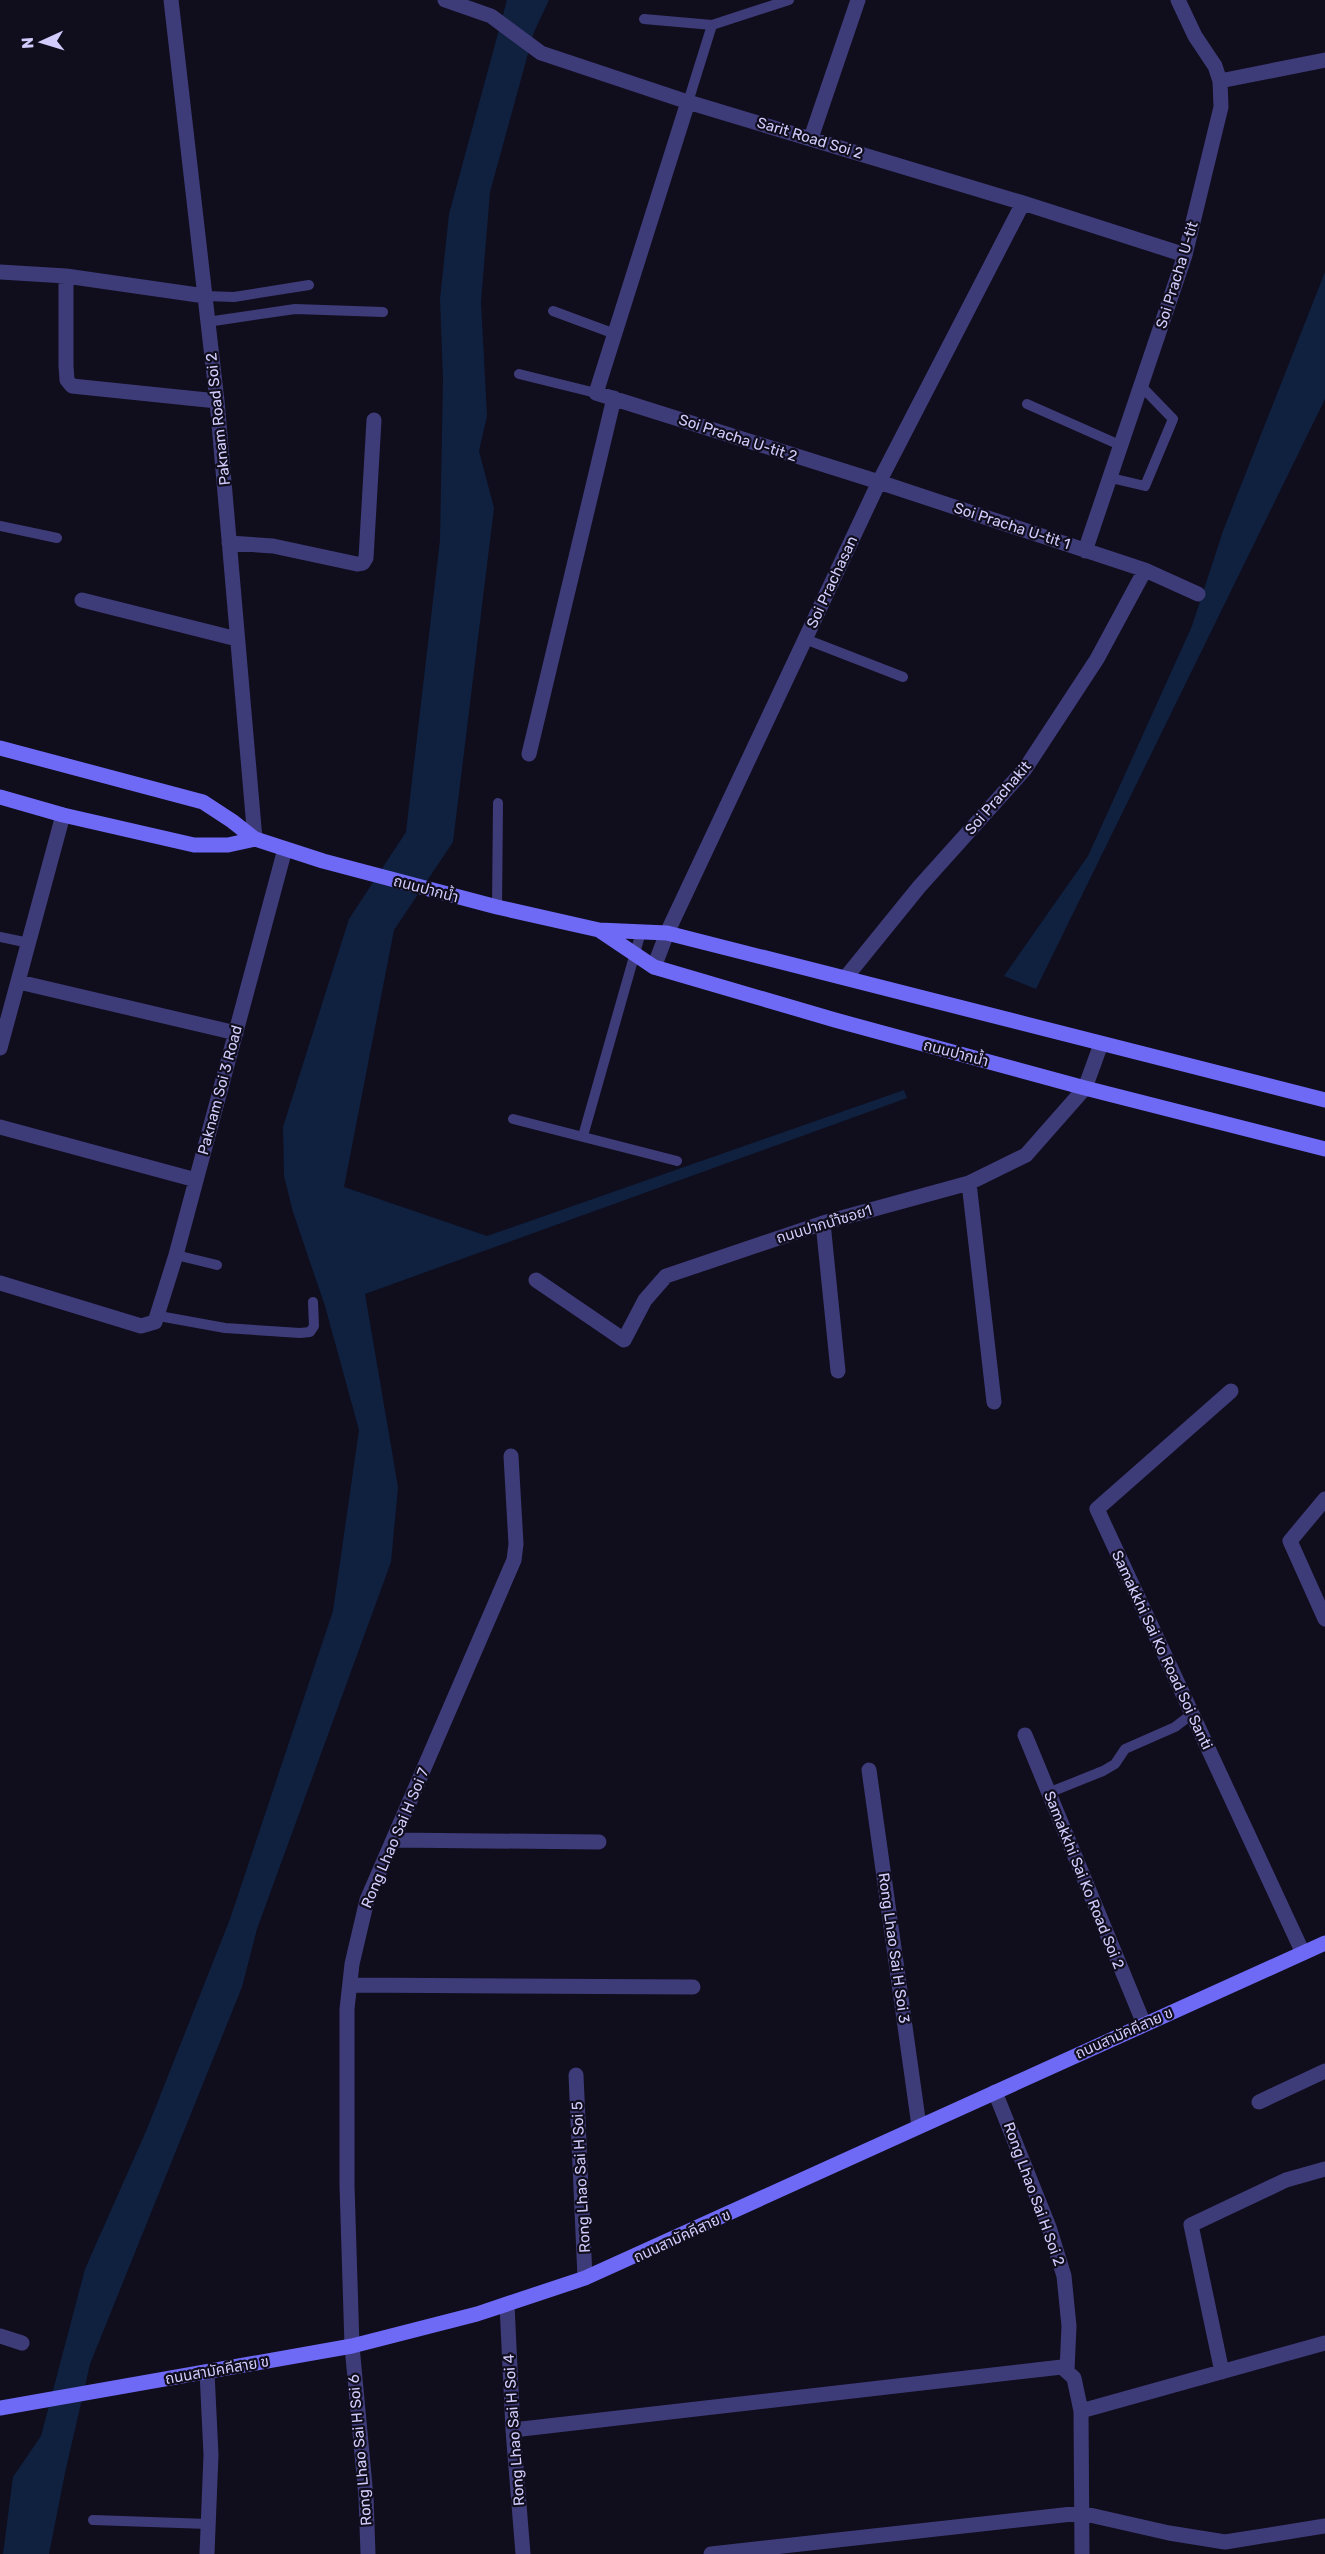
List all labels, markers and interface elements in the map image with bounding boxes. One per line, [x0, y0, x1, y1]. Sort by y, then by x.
north arrow [12, 12, 72, 72]
text: N [18, 37, 37, 49]
street label: Sarit Road Soi 2 [755, 113, 865, 163]
street label: Soi Pracha U-tit [1152, 219, 1202, 331]
street label: Paknam Road Soi 2 [202, 352, 234, 486]
street label: Soi Pracha U-tit 2 [677, 410, 800, 466]
street label: Soi Pracha U-tit 1 [952, 499, 1072, 553]
street label: Soi Prachasan [803, 533, 861, 631]
street label: Soi Prachakit [961, 757, 1035, 838]
street label: ถนนปากน้ำ [391, 870, 461, 906]
street label: Paknam Soi 3 Road [194, 1023, 246, 1157]
street label: ถนนปากน้ำ [921, 1034, 991, 1070]
street label: ถนนปากนำ้ซอย1 [774, 1201, 874, 1247]
street label: Samakkhi Sai Ko Road Soi Santi [1108, 1548, 1216, 1752]
street label: Rong Lhao Sai H Soi 7 [357, 1765, 433, 1911]
street label: Samakkhi Sai Ko Road Soi 2 [1040, 1788, 1128, 1972]
street label: Rong Lhao Sai H Soi 3 [875, 1872, 913, 2024]
street label: ถนนสามัคคีสาย ข [1072, 2003, 1176, 2063]
street label: Rong Lhao Sai H Soi 5 [568, 2101, 594, 2253]
street label: Rong Lhao Sai H Soi 2 [1000, 2120, 1068, 2268]
street label: ถนนสามัคคีสาย ข [631, 2206, 733, 2266]
street label: ถนนสามัคคีสาย ข [164, 2352, 270, 2388]
street label: Rong Lhao Sai H Soi 4 [500, 2354, 528, 2506]
street label: Rong Lhao Sai H Soi 6 [344, 2374, 376, 2526]

